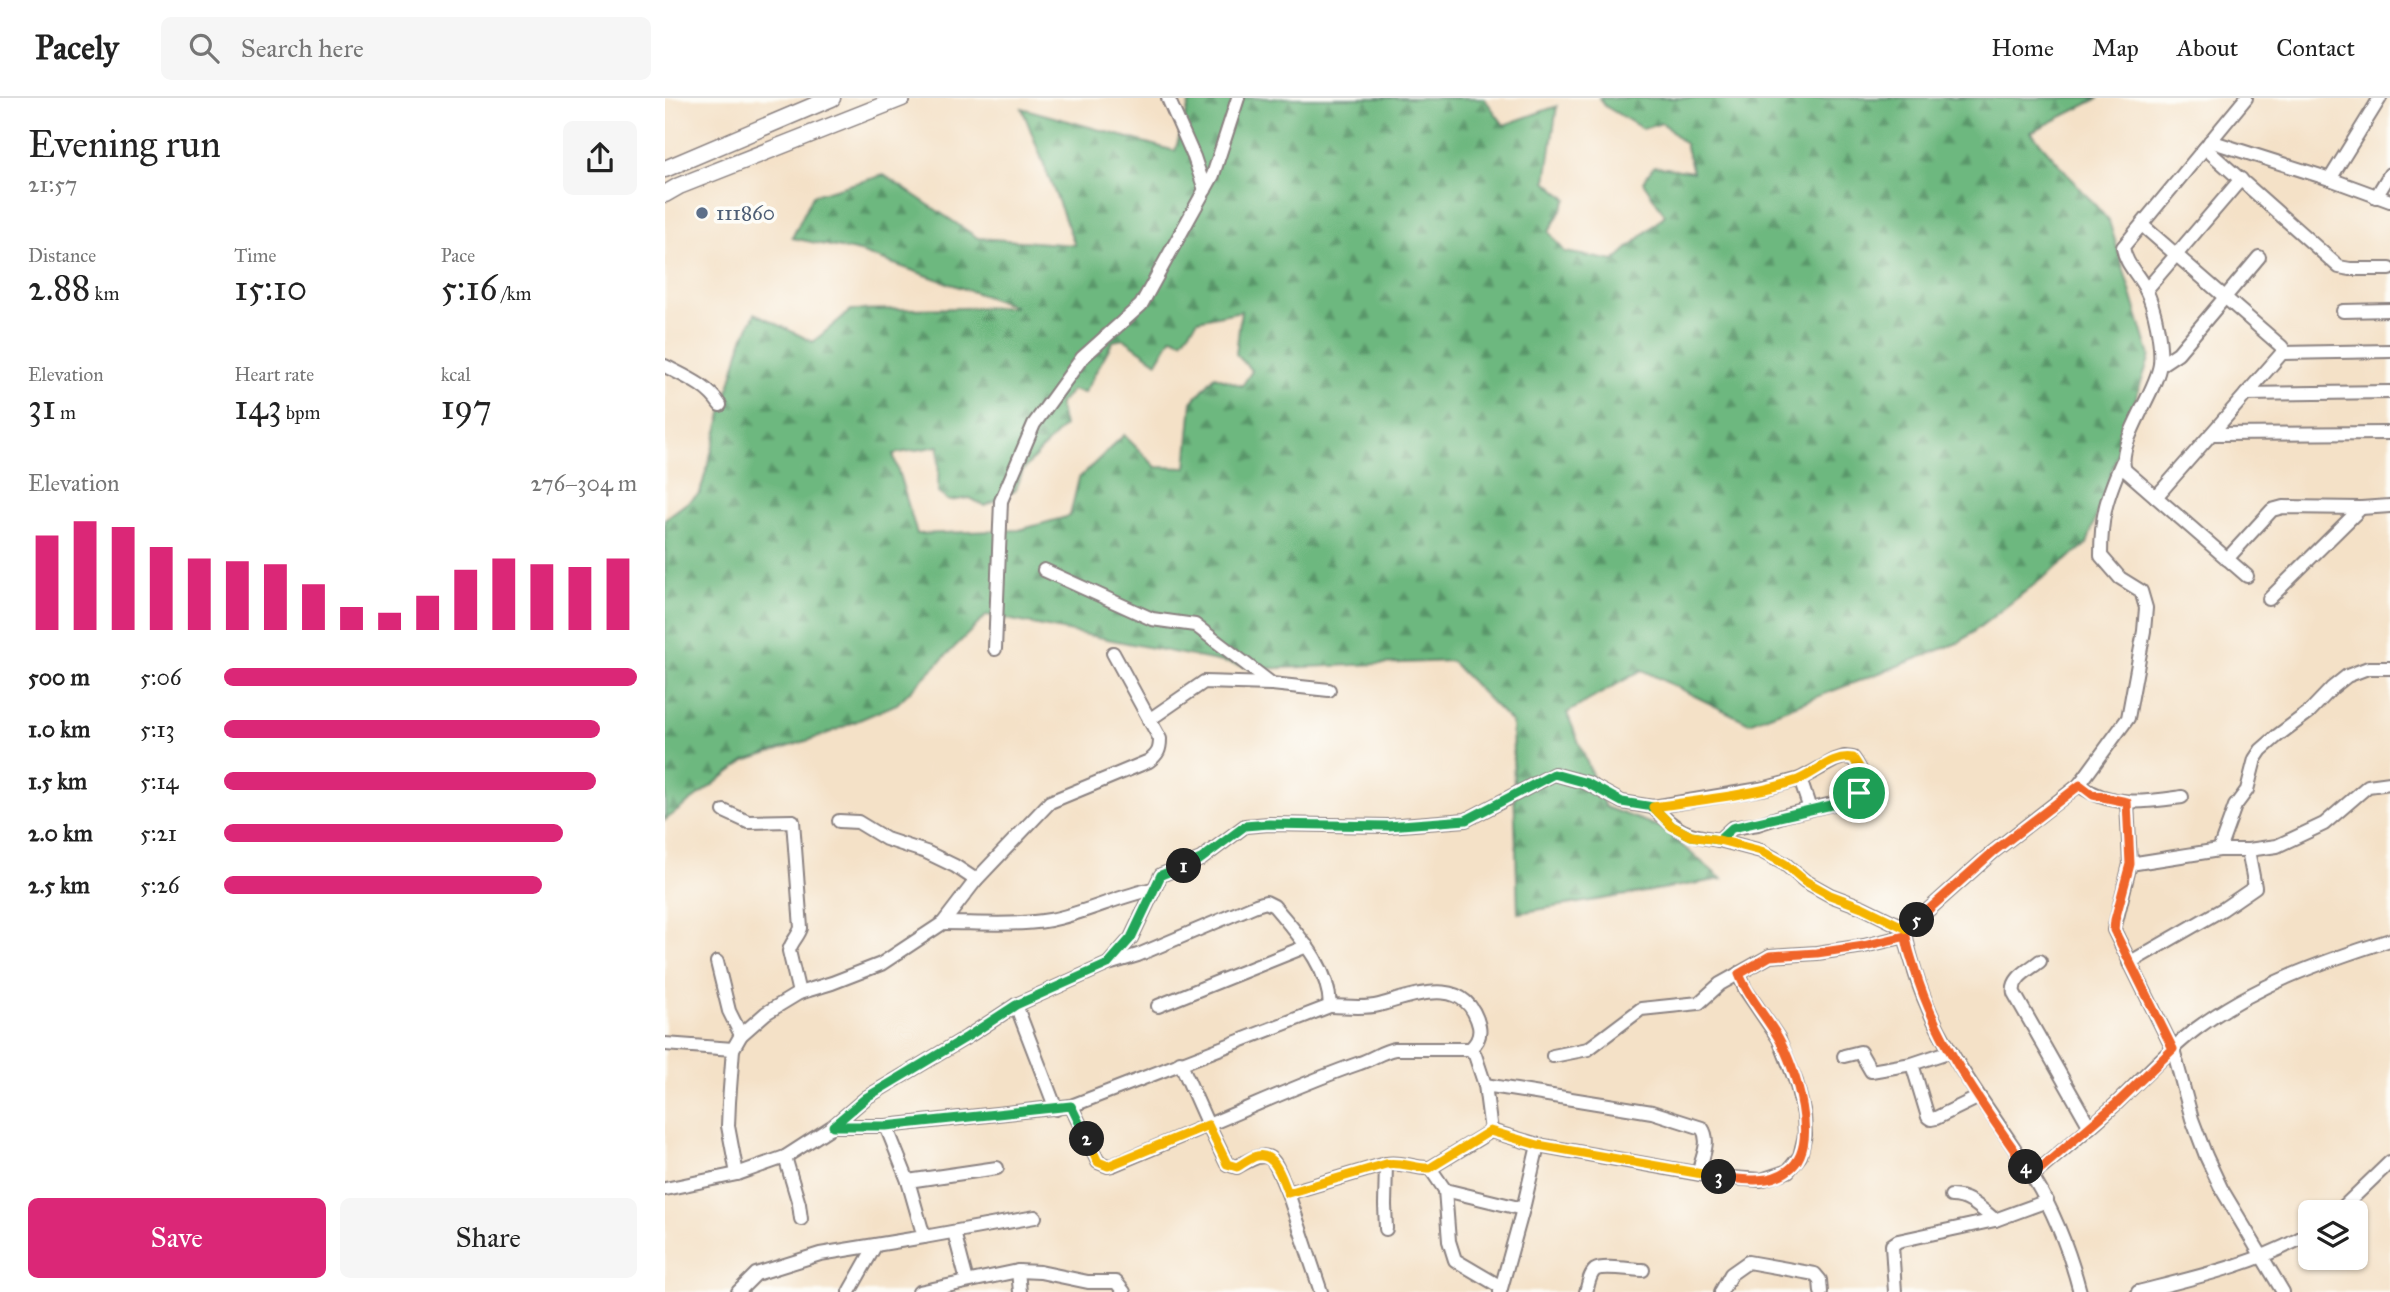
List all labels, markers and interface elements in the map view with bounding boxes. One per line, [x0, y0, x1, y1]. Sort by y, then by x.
search box [161, 17, 651, 80]
text: Pacely [35, 28, 119, 68]
icon: search [185, 29, 223, 67]
text: Search here [241, 32, 364, 64]
text: Home [1991, 33, 2054, 63]
text: Map [2092, 33, 2139, 63]
text: About [2177, 33, 2238, 63]
text: Contact [2276, 33, 2355, 63]
text: Evening run [28, 121, 221, 167]
button: share [563, 121, 637, 195]
text: 21:57 [28, 170, 77, 198]
place label: 111860 [716, 200, 775, 226]
marker: 111860 [694, 205, 710, 221]
text: Distance [28, 244, 96, 267]
text: Time [234, 244, 276, 267]
text: Pace [441, 244, 475, 267]
text: 2.88 [28, 267, 90, 310]
text: 15:10 [234, 267, 307, 310]
text: 5:16 [441, 267, 497, 310]
text: km [90, 282, 119, 305]
text: /km [497, 282, 531, 305]
text: Elevation [28, 363, 103, 386]
text: Heart rate [234, 363, 314, 386]
text: kcal [441, 363, 471, 386]
text: 31 [28, 386, 56, 429]
text: 143 [234, 386, 282, 429]
text: 197 [441, 386, 492, 429]
text: m [56, 401, 76, 424]
text: bpm [282, 401, 320, 424]
text: Elevation [28, 469, 119, 497]
text: 276–304 m [531, 469, 637, 497]
text: 500 m [28, 663, 90, 691]
text: 5:06 [140, 663, 182, 691]
text: 1.0 km [28, 715, 90, 743]
text: 5:13 [140, 715, 175, 743]
pin [1829, 763, 1889, 823]
text: 1.5 km [28, 767, 87, 795]
text: 5:14 [140, 767, 178, 795]
icon: arrive [1840, 774, 1878, 812]
text: 2.0 km [28, 819, 93, 847]
text: 5:21 [140, 819, 177, 847]
pin: 1 [1167, 848, 1201, 884]
text: 1 [1180, 854, 1187, 877]
text: 2.5 km [28, 871, 90, 899]
text: 5:26 [140, 871, 180, 899]
pin: 5 [1899, 902, 1935, 938]
text: 5 [1912, 908, 1921, 931]
pin: 2 [1069, 1122, 1105, 1156]
text: 2 [1082, 1127, 1091, 1150]
pin: 4 [2009, 1150, 2043, 1184]
text: 4 [2020, 1155, 2031, 1178]
pin: 3 [1701, 1160, 1737, 1194]
text: 3 [1715, 1165, 1722, 1188]
button: Save [28, 1198, 326, 1278]
button: Share [340, 1198, 637, 1278]
map controls [2298, 1200, 2368, 1270]
button: layers [2298, 1200, 2368, 1270]

